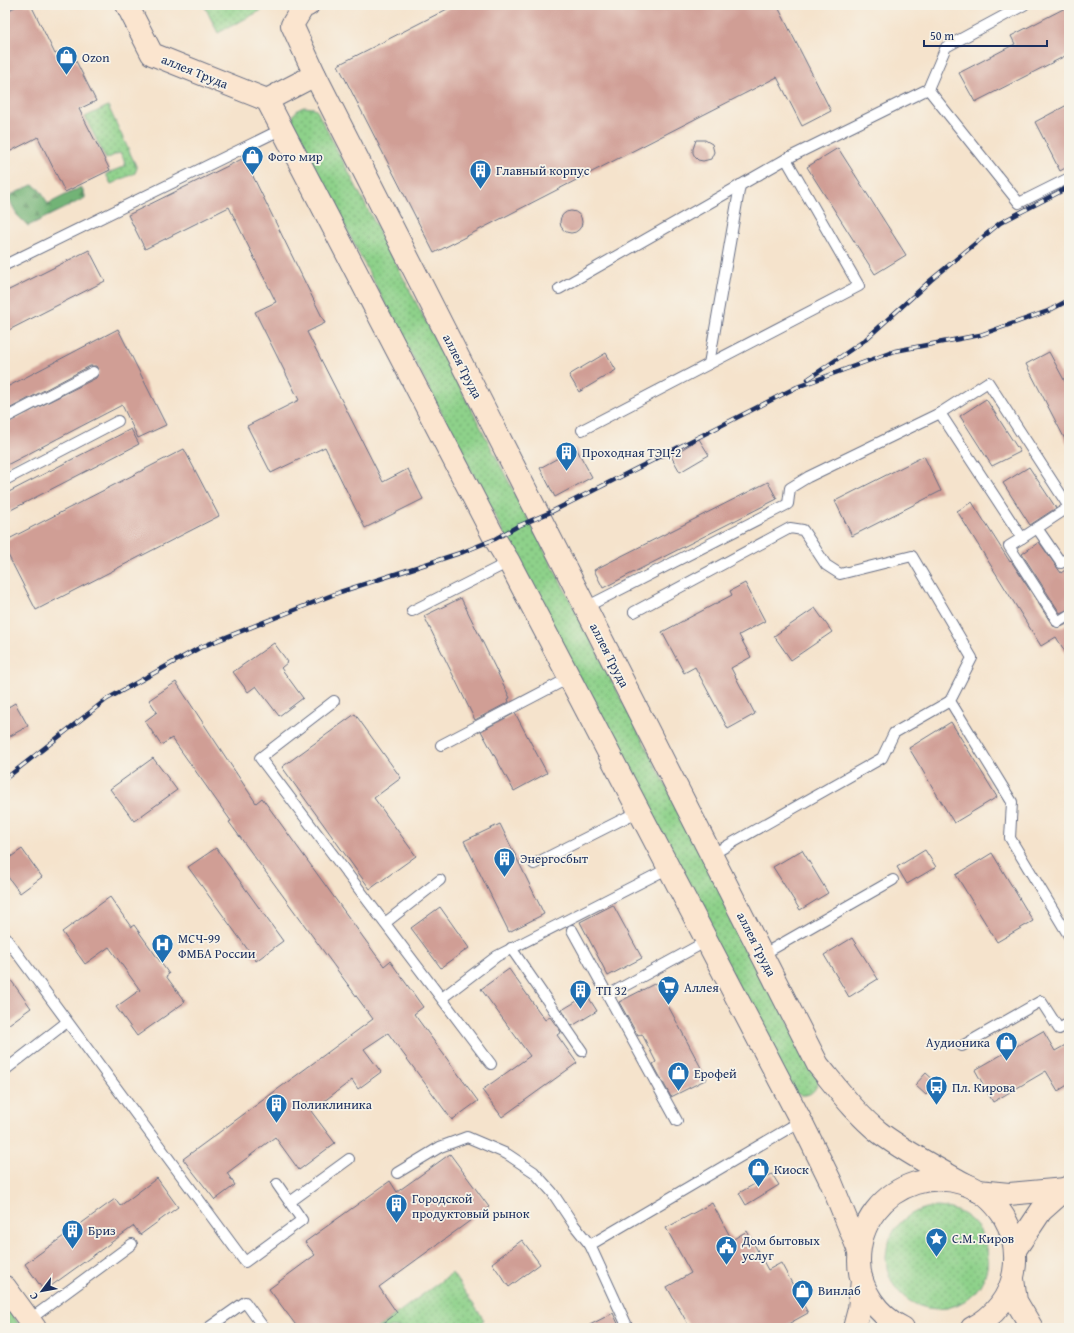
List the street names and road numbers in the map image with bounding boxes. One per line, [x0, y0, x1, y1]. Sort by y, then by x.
street label: аллея Труда [159, 50, 232, 94]
street label: аллея Труда [438, 331, 487, 403]
street label: аллея Труда [585, 620, 634, 692]
street label: аллея Труда [732, 909, 781, 981]

